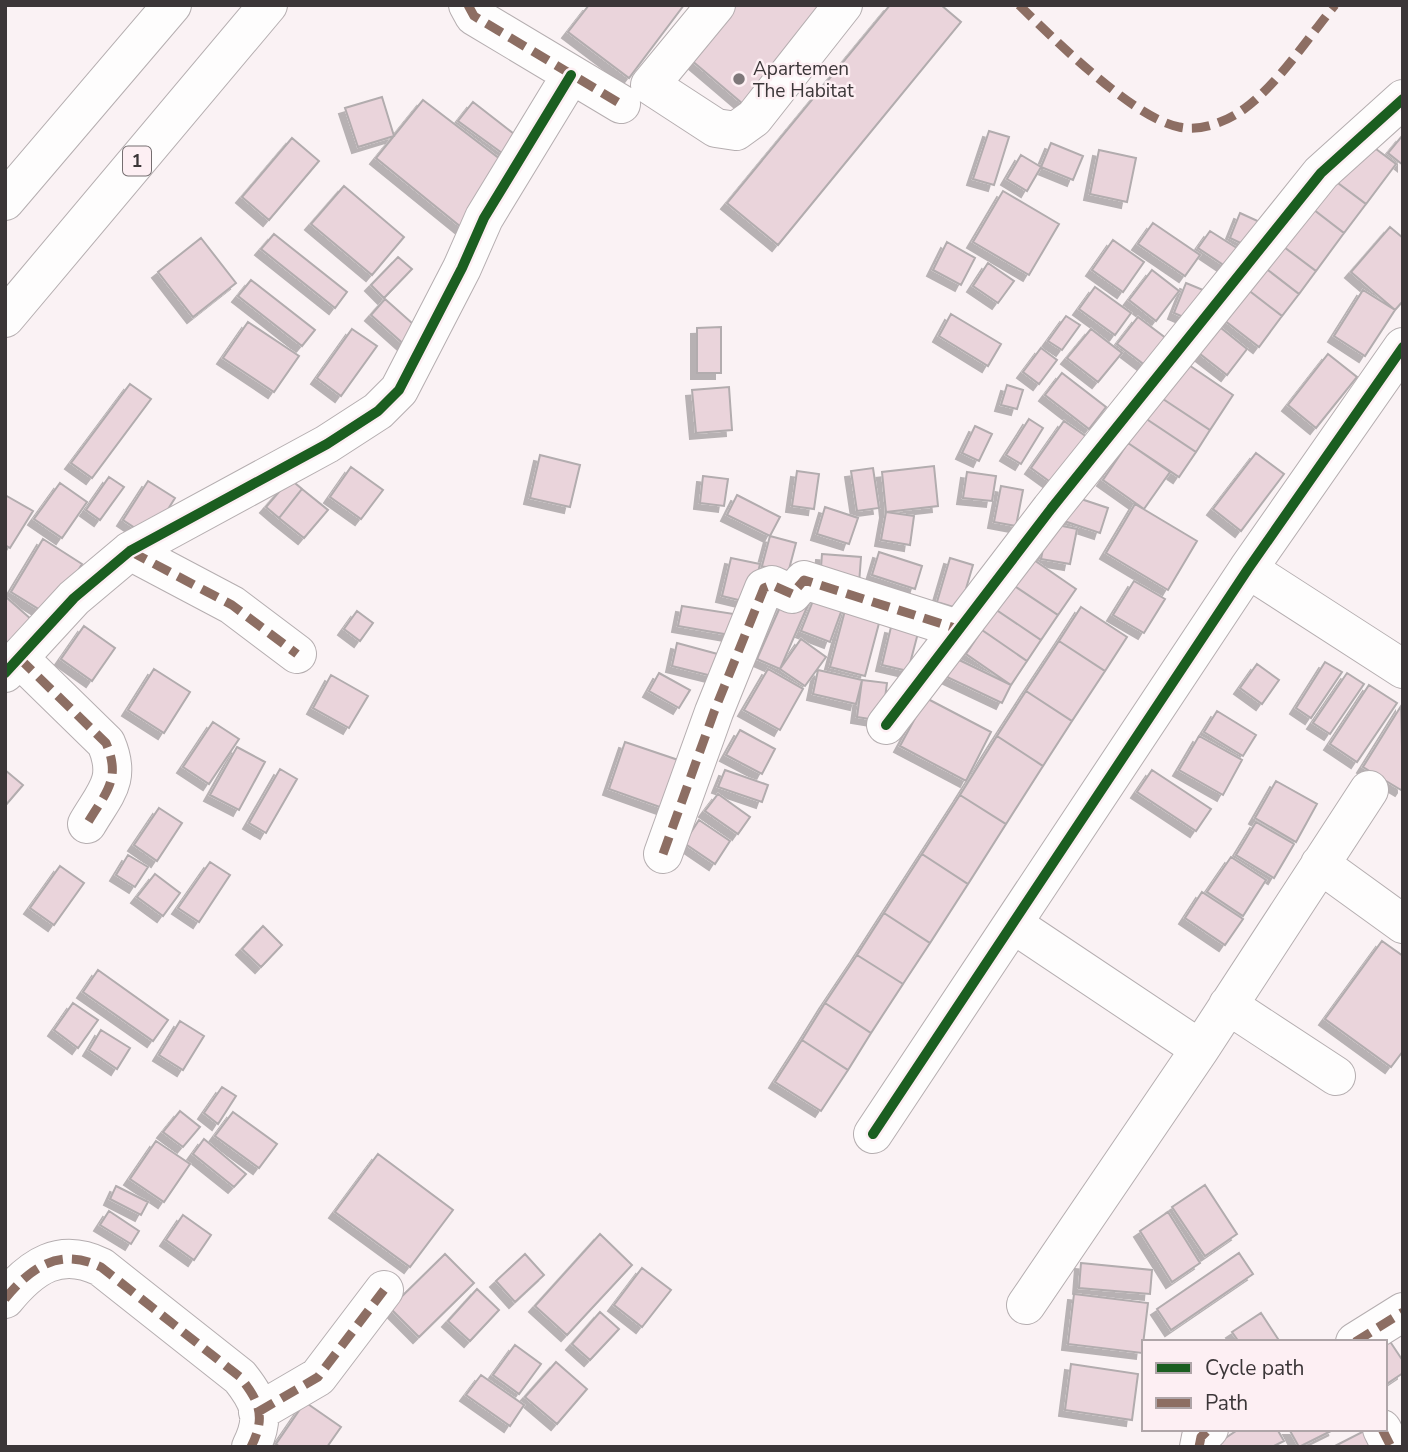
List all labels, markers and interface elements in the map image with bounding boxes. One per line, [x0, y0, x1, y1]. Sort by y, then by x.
place label: Apartemen The Habitat [753, 56, 854, 104]
marker: Apartemen The Habitat [731, 71, 747, 87]
road number: 1 [123, 146, 151, 176]
legend [1142, 1340, 1387, 1431]
text: Cycle path [1205, 1354, 1304, 1382]
text: Path [1205, 1389, 1248, 1417]

